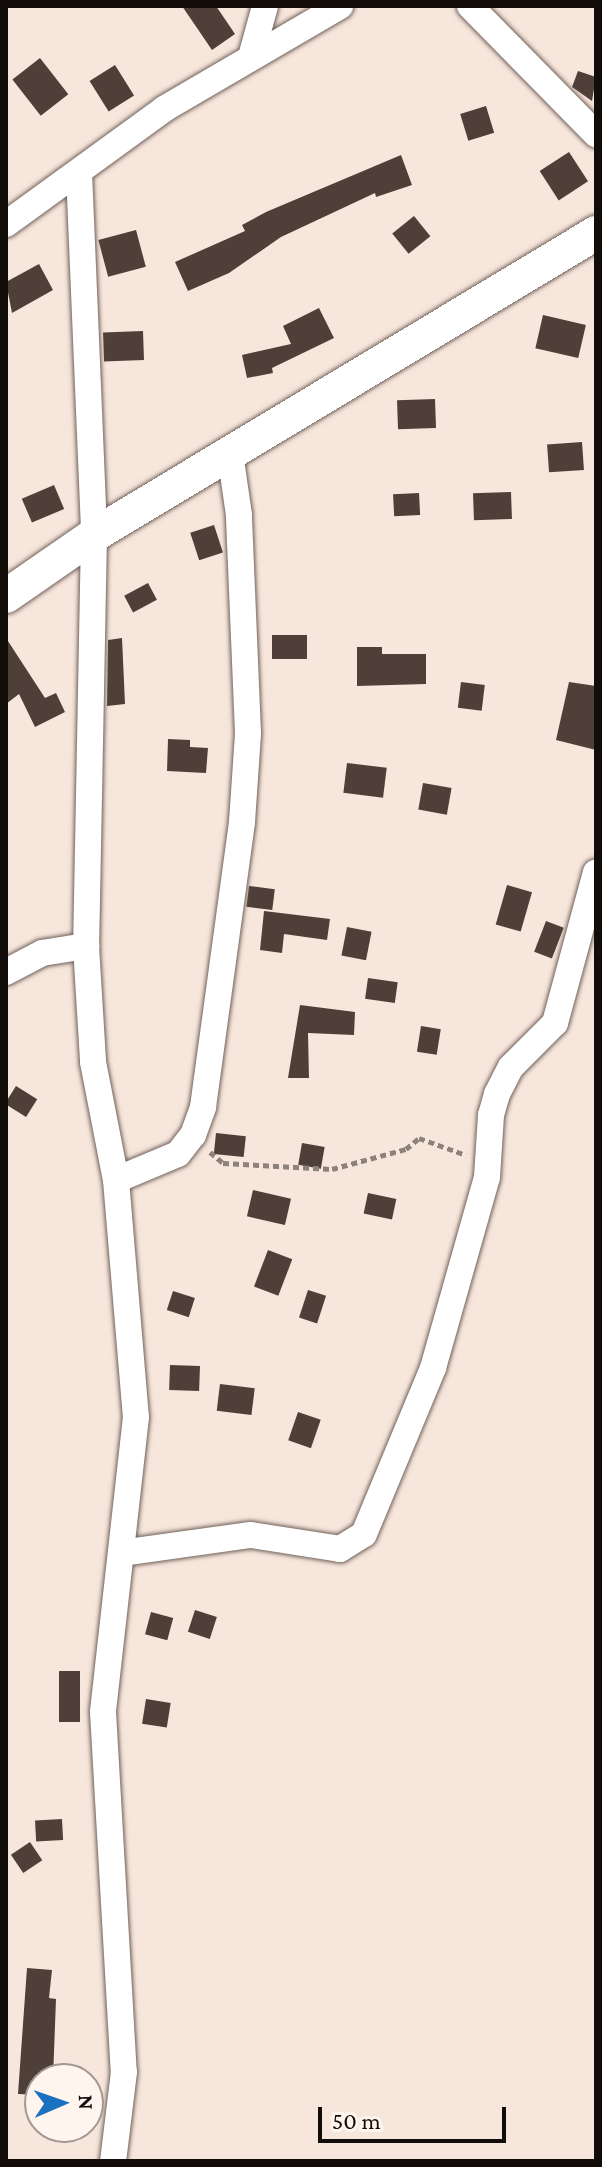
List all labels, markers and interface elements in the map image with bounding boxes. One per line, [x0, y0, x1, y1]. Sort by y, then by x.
north arrow [24, 2063, 104, 2143]
scale bar [322, 2091, 510, 2141]
text: N [74, 2094, 99, 2110]
text: 50 m [332, 2107, 381, 2134]

